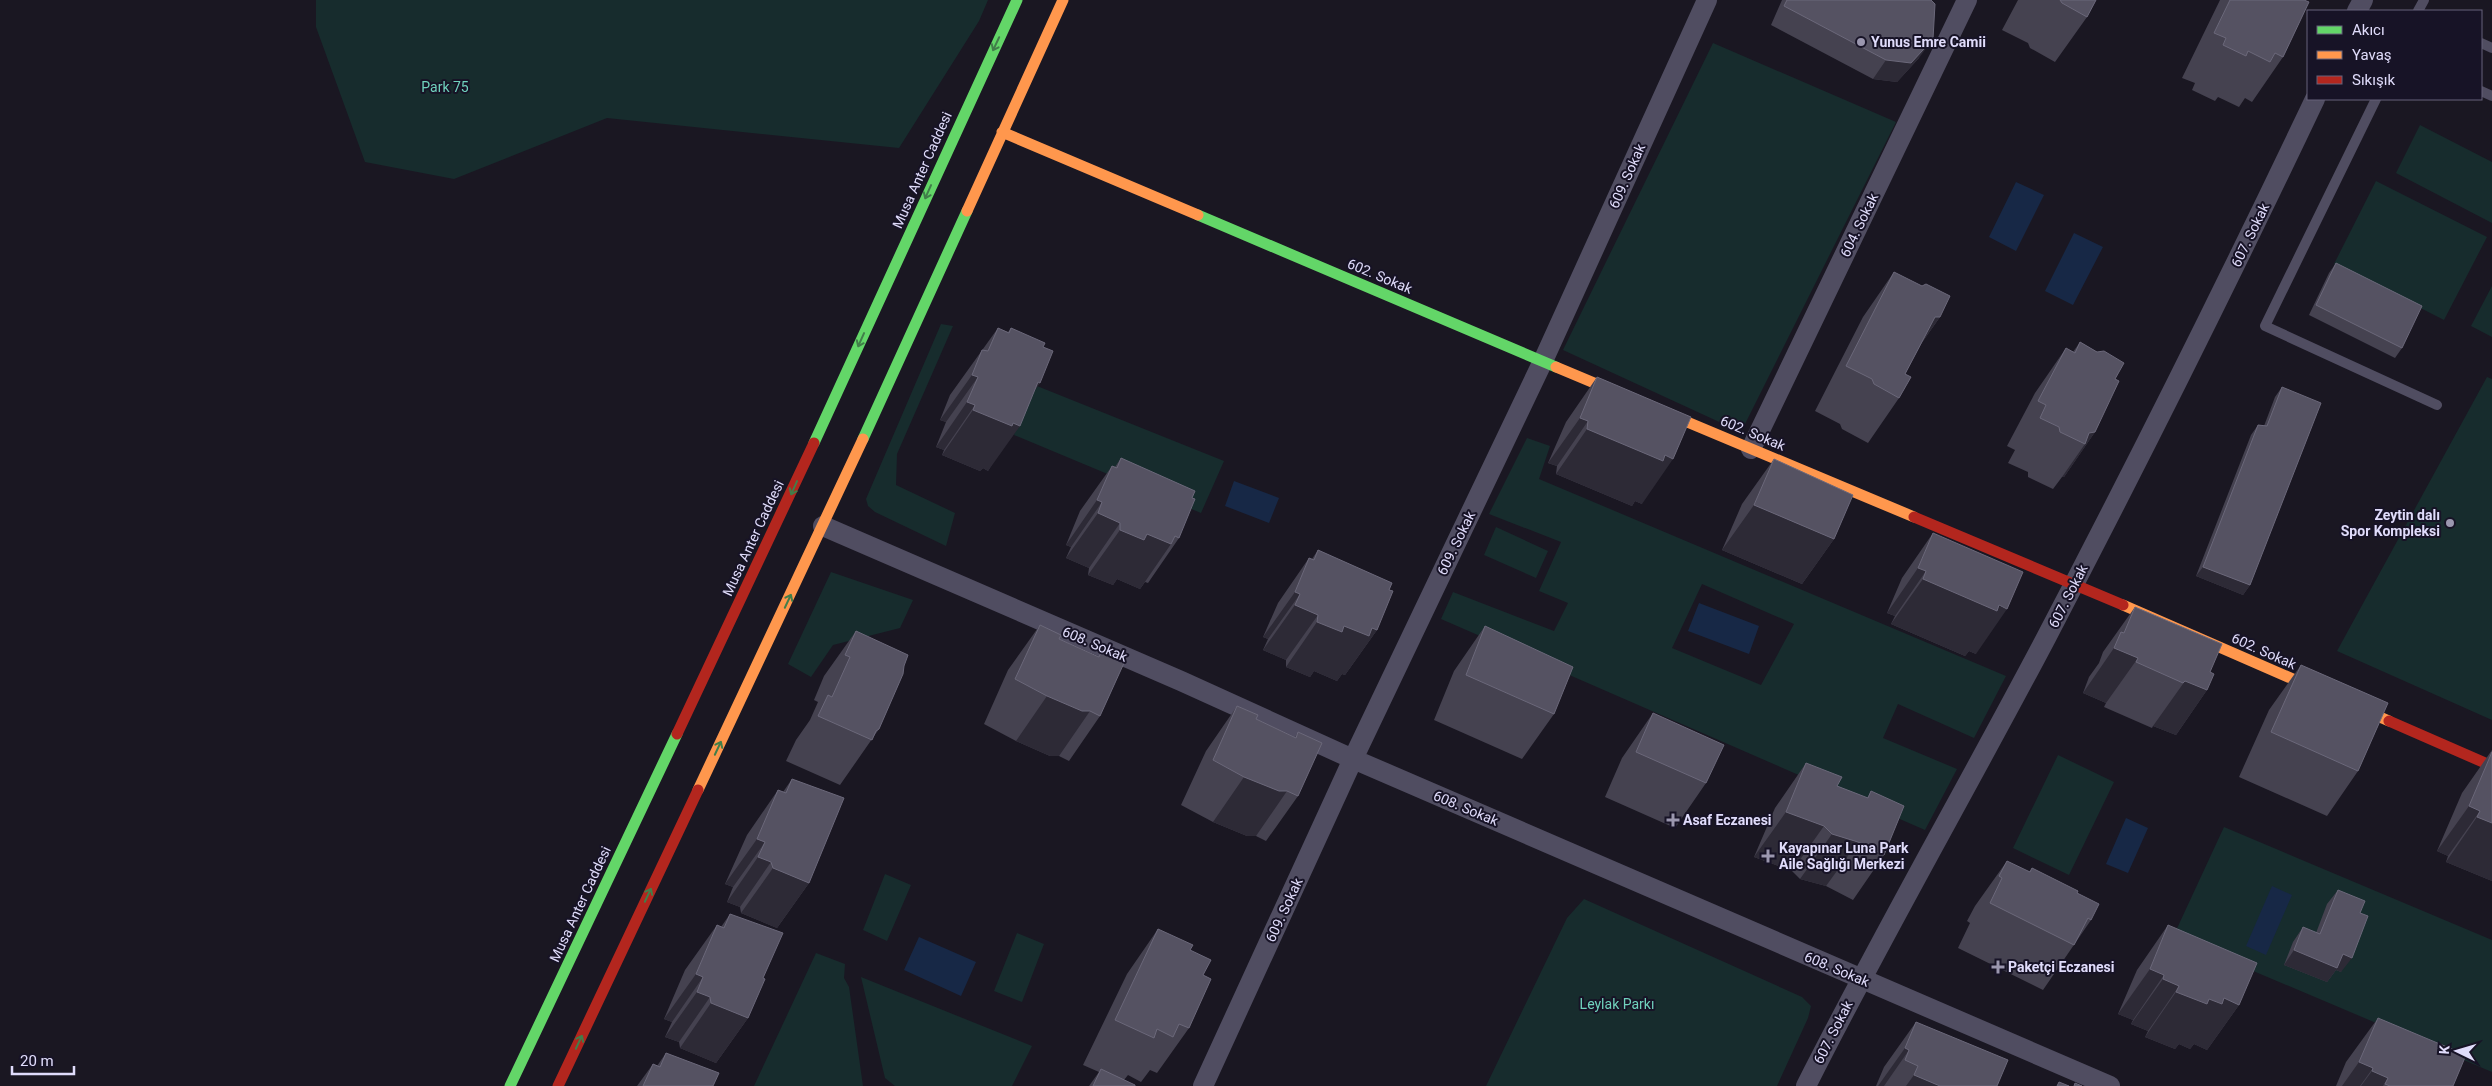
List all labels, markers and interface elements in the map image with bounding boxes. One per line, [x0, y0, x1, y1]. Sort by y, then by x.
legend [2307, 10, 2482, 100]
text: Akıcı [2352, 21, 2385, 39]
place label: Yunus Emre Camii [1871, 34, 1986, 50]
one-way arrow [991, 36, 1000, 51]
marker: Yunus Emre Camii [1855, 36, 1867, 48]
text: Yavaş [2352, 46, 2392, 64]
text: Sıkışık [2352, 71, 2395, 89]
park label: Park 75 [421, 79, 469, 95]
street label: Musa Anter Caddesi [889, 109, 955, 231]
street label: 609. Sokak [1606, 140, 1649, 211]
one-way arrow [923, 184, 933, 199]
street label: 604. Sokak [1837, 190, 1882, 259]
street label: 607. Sokak [2228, 200, 2273, 269]
street label: 602. Sokak [1345, 255, 1416, 297]
one-way arrow [856, 332, 865, 347]
street label: 602. Sokak [1718, 412, 1789, 454]
street label: Musa Anter Caddesi [719, 478, 787, 598]
one-way arrow [788, 480, 798, 495]
place label: Zeytin dalı Spor Kompleksi [2341, 507, 2440, 539]
street label: 609. Sokak [1434, 508, 1479, 577]
marker: Zeytin dalı Spor Kompleksi [2444, 517, 2456, 529]
street label: 607. Sokak [2045, 561, 2091, 630]
one-way arrow [783, 594, 793, 609]
street label: 608. Sokak [1060, 623, 1131, 665]
street label: 602. Sokak [2229, 630, 2300, 673]
one-way arrow [714, 741, 723, 756]
street label: 608. Sokak [1431, 787, 1502, 829]
place label: Asaf Eczanesi [1683, 812, 1772, 828]
marker: Asaf Eczanesi [1667, 814, 1679, 826]
place label: Kayapınar Luna Park Aile Sağlığı Merkezi [1779, 840, 1909, 872]
street label: Musa Anter Caddesi [546, 844, 614, 964]
marker: Kayapınar Luna Park Aile Sağlığı Merkezi [1761, 849, 1775, 863]
street label: 609. Sokak [1262, 875, 1306, 945]
one-way arrow [644, 888, 654, 903]
street label: 608. Sokak [1802, 948, 1873, 990]
place label: Paketçi Eczanesi [2008, 959, 2115, 975]
marker: Paketçi Eczanesi [1992, 961, 2004, 973]
park label: Leylak Parkı [1580, 996, 1654, 1012]
street label: 607. Sokak [1810, 997, 1856, 1066]
north arrow [2432, 1026, 2482, 1076]
one-way arrow [575, 1035, 584, 1050]
scale bar [12, 1044, 75, 1076]
text: K [2436, 1045, 2452, 1055]
text: 20 m [20, 1052, 54, 1070]

